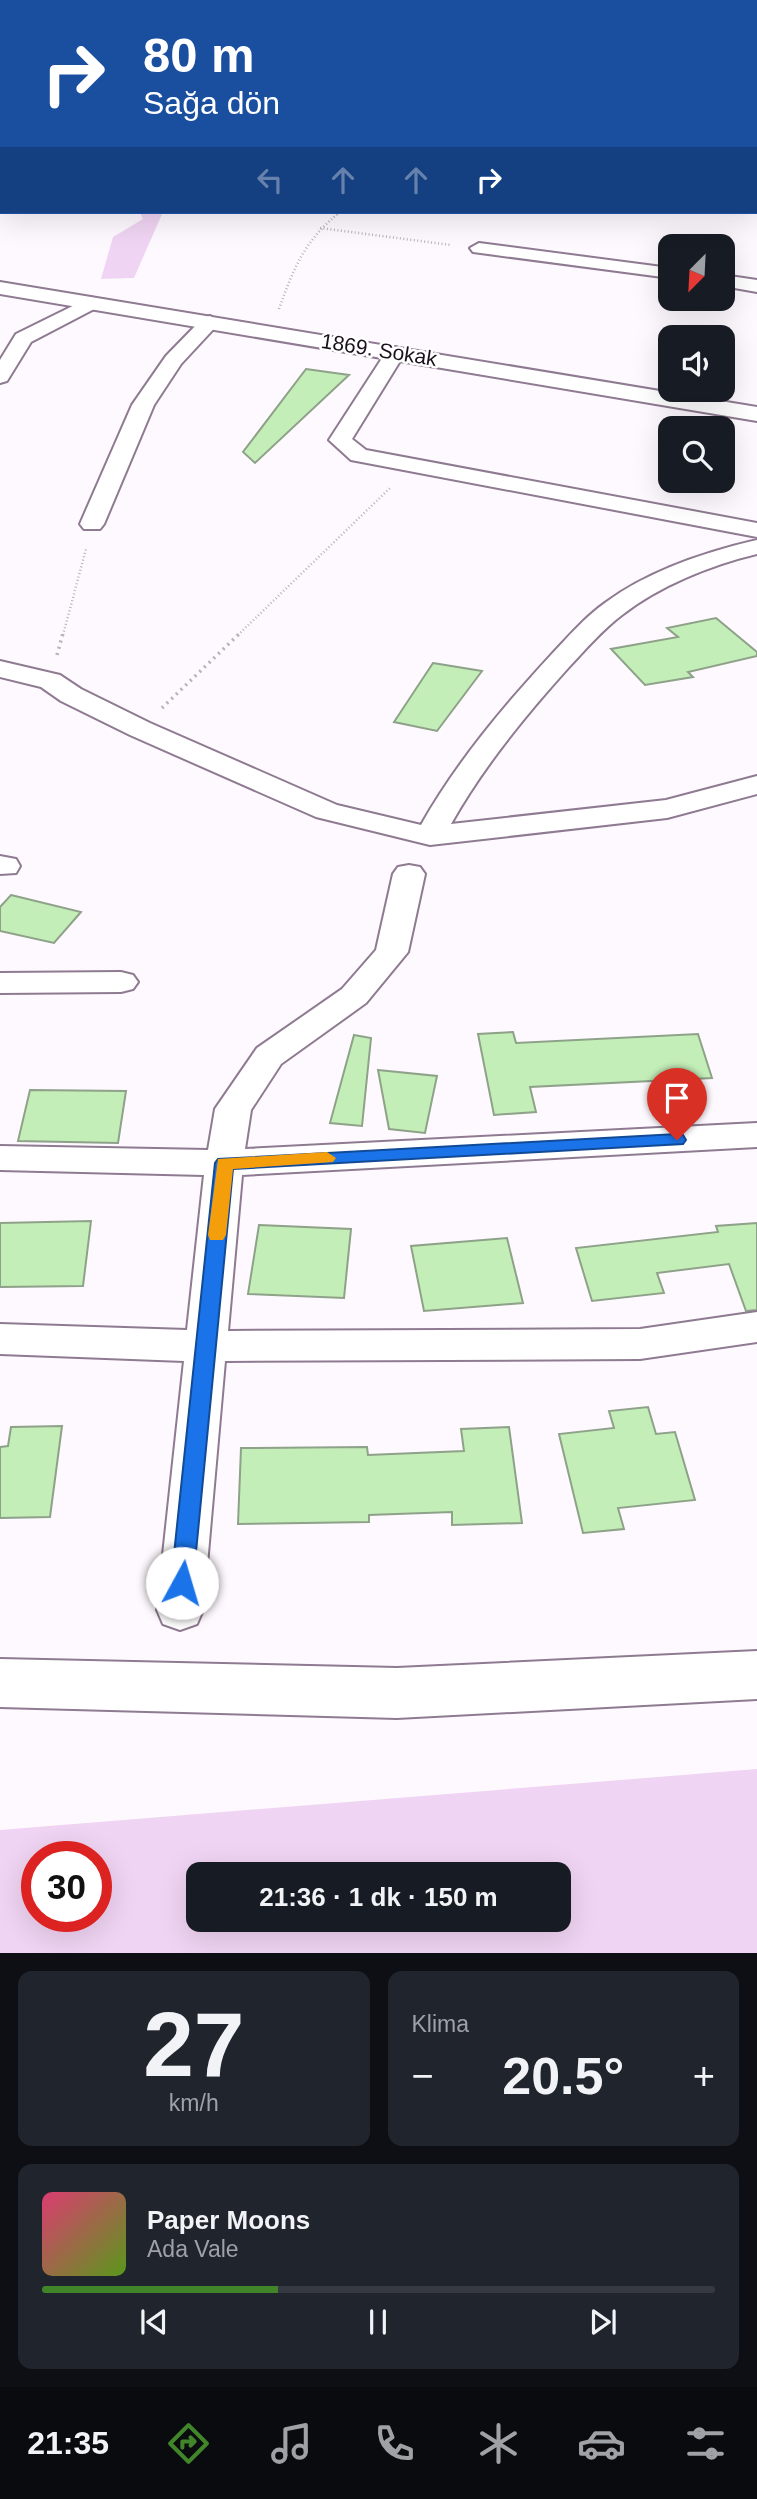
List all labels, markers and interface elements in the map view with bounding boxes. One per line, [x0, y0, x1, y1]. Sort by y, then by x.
icon: right [28, 28, 119, 119]
text: 80 m [143, 28, 255, 82]
text: Sağa dön [143, 85, 280, 121]
icon: left [251, 161, 289, 199]
icon: ahead [324, 161, 362, 199]
icon: ahead [397, 161, 435, 199]
icon: right [470, 161, 508, 199]
north arrow [658, 234, 735, 312]
map controls [658, 234, 735, 493]
button: sound [658, 325, 735, 402]
street label: 1869. Sokak [320, 329, 439, 370]
button: search [658, 416, 735, 493]
pin [647, 1068, 707, 1140]
icon: arrive [658, 1079, 696, 1117]
position arrow [145, 1546, 219, 1620]
speed limit sign: 30 [21, 1841, 112, 1932]
text: 21:36 · 1 dk · 150 m [259, 1882, 498, 1912]
text: 27 [143, 1994, 244, 2095]
text: Klima [412, 2011, 469, 2037]
text: 20.5° [502, 2047, 624, 2105]
text: − [412, 2055, 434, 2097]
text: + [693, 2055, 715, 2097]
text: km/h [169, 2090, 219, 2116]
text: Paper Moons [147, 2205, 310, 2235]
text: Ada Vale [147, 2236, 239, 2262]
icon: previous [135, 2303, 173, 2341]
icon: pause [359, 2303, 397, 2341]
icon: next [584, 2303, 622, 2341]
icon: directions [164, 2419, 213, 2468]
icon: music [267, 2419, 316, 2468]
icon: phone [370, 2419, 419, 2468]
icon: climate [474, 2419, 523, 2468]
icon: car [577, 2419, 626, 2468]
icon: filters [681, 2419, 730, 2468]
text: 21:35 [27, 2425, 109, 2461]

